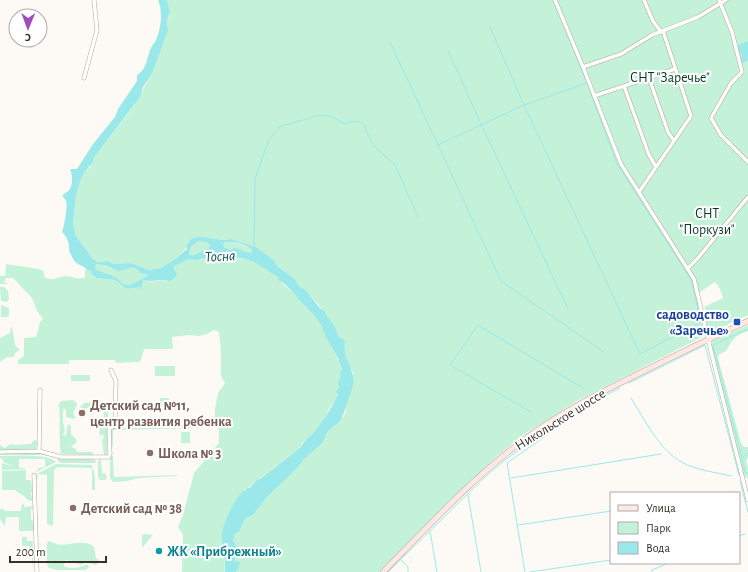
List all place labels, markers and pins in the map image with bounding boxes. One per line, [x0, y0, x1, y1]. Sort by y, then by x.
place label: садоводство «Заречье» [656, 308, 729, 338]
marker: садоводство «Заречье» [732, 317, 742, 327]
place label: Детский сад №11, центр развития ребенка [90, 399, 232, 429]
marker: Детский сад №11, центр развития ребенка [77, 408, 87, 418]
place label: Школа № 3 [158, 447, 221, 461]
marker: Школа № 3 [145, 448, 155, 458]
place label: Детский сад № 38 [81, 502, 182, 516]
marker: Детский сад № 38 [68, 503, 78, 513]
place label: ЖК «Прибрежный» [167, 545, 282, 559]
marker: ЖК «Прибрежный» [154, 546, 164, 556]

